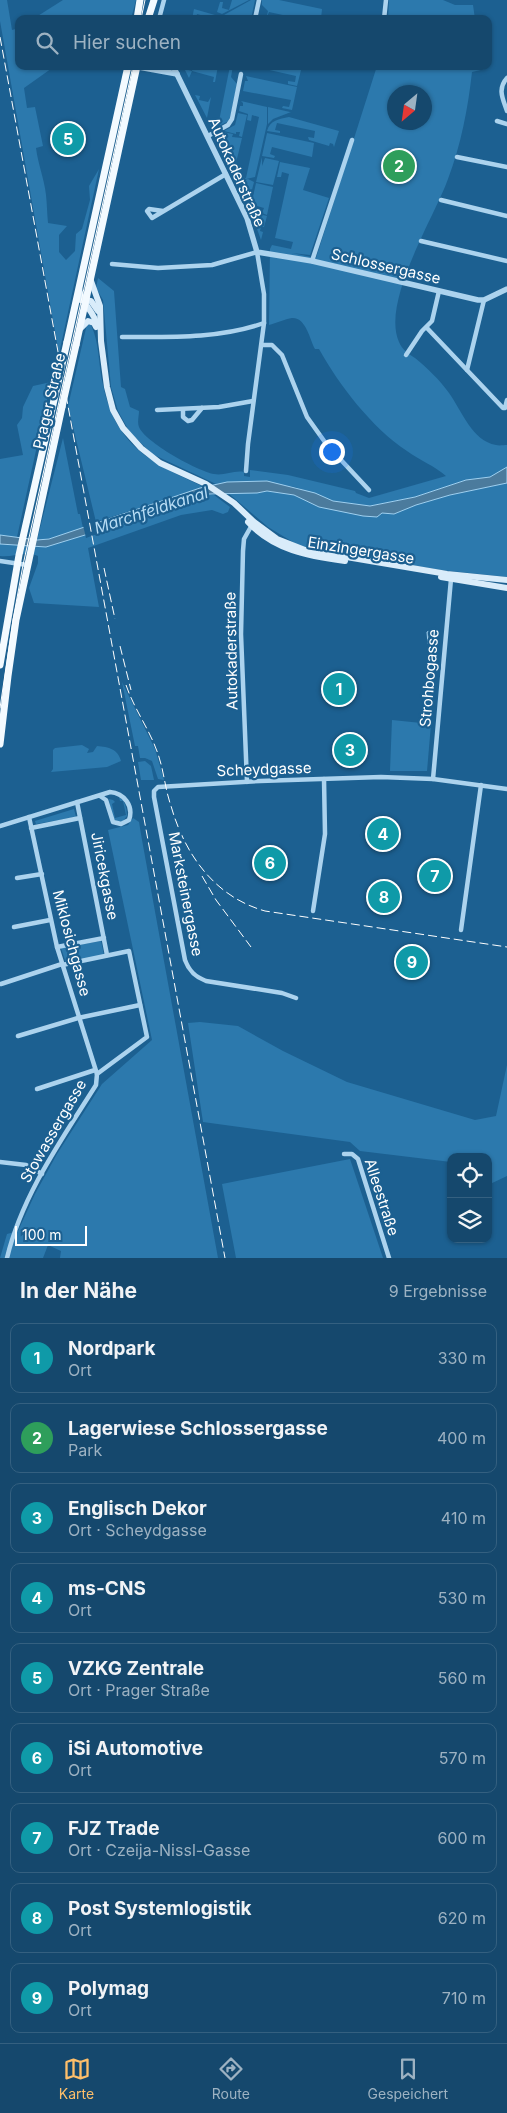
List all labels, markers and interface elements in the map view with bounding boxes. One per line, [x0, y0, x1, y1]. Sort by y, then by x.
search box [15, 15, 492, 70]
icon: search [33, 29, 61, 57]
text: Hier suchen [73, 31, 181, 54]
north arrow [387, 85, 432, 130]
street label: Autokaderstraße [204, 114, 270, 230]
pin: 5 [52, 120, 84, 158]
pin: 2 [383, 147, 415, 185]
street label: Schlossergasse [329, 244, 443, 288]
street label: Prager Straße [29, 351, 69, 451]
your location [319, 439, 345, 465]
water label: Marchfeldkanal [92, 482, 211, 538]
street label: Einzingergasse [306, 532, 416, 568]
street label: Autokaderstraße [220, 592, 242, 710]
street label: Strohbogasse [415, 628, 443, 728]
pin: 1 [323, 670, 355, 708]
pin: 3 [334, 731, 366, 769]
street label: Scheydgasse [216, 758, 312, 780]
pin: 4 [367, 815, 399, 853]
street label: Jiricekgasse [87, 830, 123, 922]
street label: Marksteinergasse [165, 830, 207, 958]
pin: 6 [254, 844, 286, 882]
pin: 7 [419, 857, 451, 895]
pin: 8 [368, 878, 400, 916]
street label: Miklosichgasse [49, 888, 95, 998]
pin: 9 [396, 943, 428, 981]
street label: Stowassergasse [16, 1076, 90, 1186]
map controls [447, 1153, 492, 1243]
button: locate [447, 1153, 492, 1198]
street label: Alleestraße [361, 1156, 403, 1238]
button: layers [447, 1198, 492, 1243]
scale bar [15, 1223, 88, 1246]
text: 100 m [22, 1226, 62, 1243]
text: In der Nähe [20, 1278, 137, 1303]
text: 9 Ergebnisse [389, 1281, 487, 1301]
text: Nordpark [68, 1337, 156, 1360]
text: 1 [34, 1348, 40, 1368]
text: 330 m [438, 1348, 486, 1368]
text: Ort [68, 1360, 92, 1380]
text: Lagerwiese Schlossergasse [68, 1417, 328, 1440]
text: 2 [32, 1428, 42, 1448]
text: 400 m [437, 1428, 486, 1448]
text: Park [68, 1440, 102, 1460]
text: Englisch Dekor [68, 1497, 207, 1520]
text: 3 [32, 1508, 42, 1528]
text: 410 m [441, 1508, 486, 1528]
text: Ort · Scheydgasse [68, 1520, 207, 1540]
text: ms-CNS [68, 1577, 146, 1600]
text: 4 [32, 1588, 42, 1608]
text: 530 m [438, 1588, 486, 1608]
text: Ort [68, 1600, 92, 1620]
text: VZKG Zentrale [68, 1657, 204, 1680]
text: 5 [32, 1668, 42, 1688]
text: 560 m [438, 1668, 486, 1688]
text: Ort · Prager Straße [68, 1680, 210, 1700]
text: iSi Automotive [68, 1737, 203, 1760]
text: 6 [32, 1748, 42, 1768]
text: 570 m [439, 1748, 486, 1768]
text: Ort [68, 1760, 92, 1780]
text: FJZ Trade [68, 1817, 160, 1840]
text: 7 [32, 1828, 42, 1848]
text: 600 m [437, 1828, 486, 1848]
text: Ort · Czeija-Nissl-Gasse [68, 1840, 250, 1860]
text: Post Systemlogistik [68, 1897, 252, 1920]
text: 8 [32, 1908, 42, 1928]
text: 620 m [438, 1908, 486, 1928]
text: Ort [68, 1920, 92, 1940]
text: Polymag [68, 1977, 149, 2000]
text: 9 [32, 1988, 42, 2008]
text: 710 m [442, 1988, 486, 2008]
text: Ort [68, 2000, 92, 2020]
tab: Karte [59, 2055, 94, 2102]
tab: Route [212, 2055, 250, 2102]
tab: Gespeichert [368, 2055, 448, 2102]

